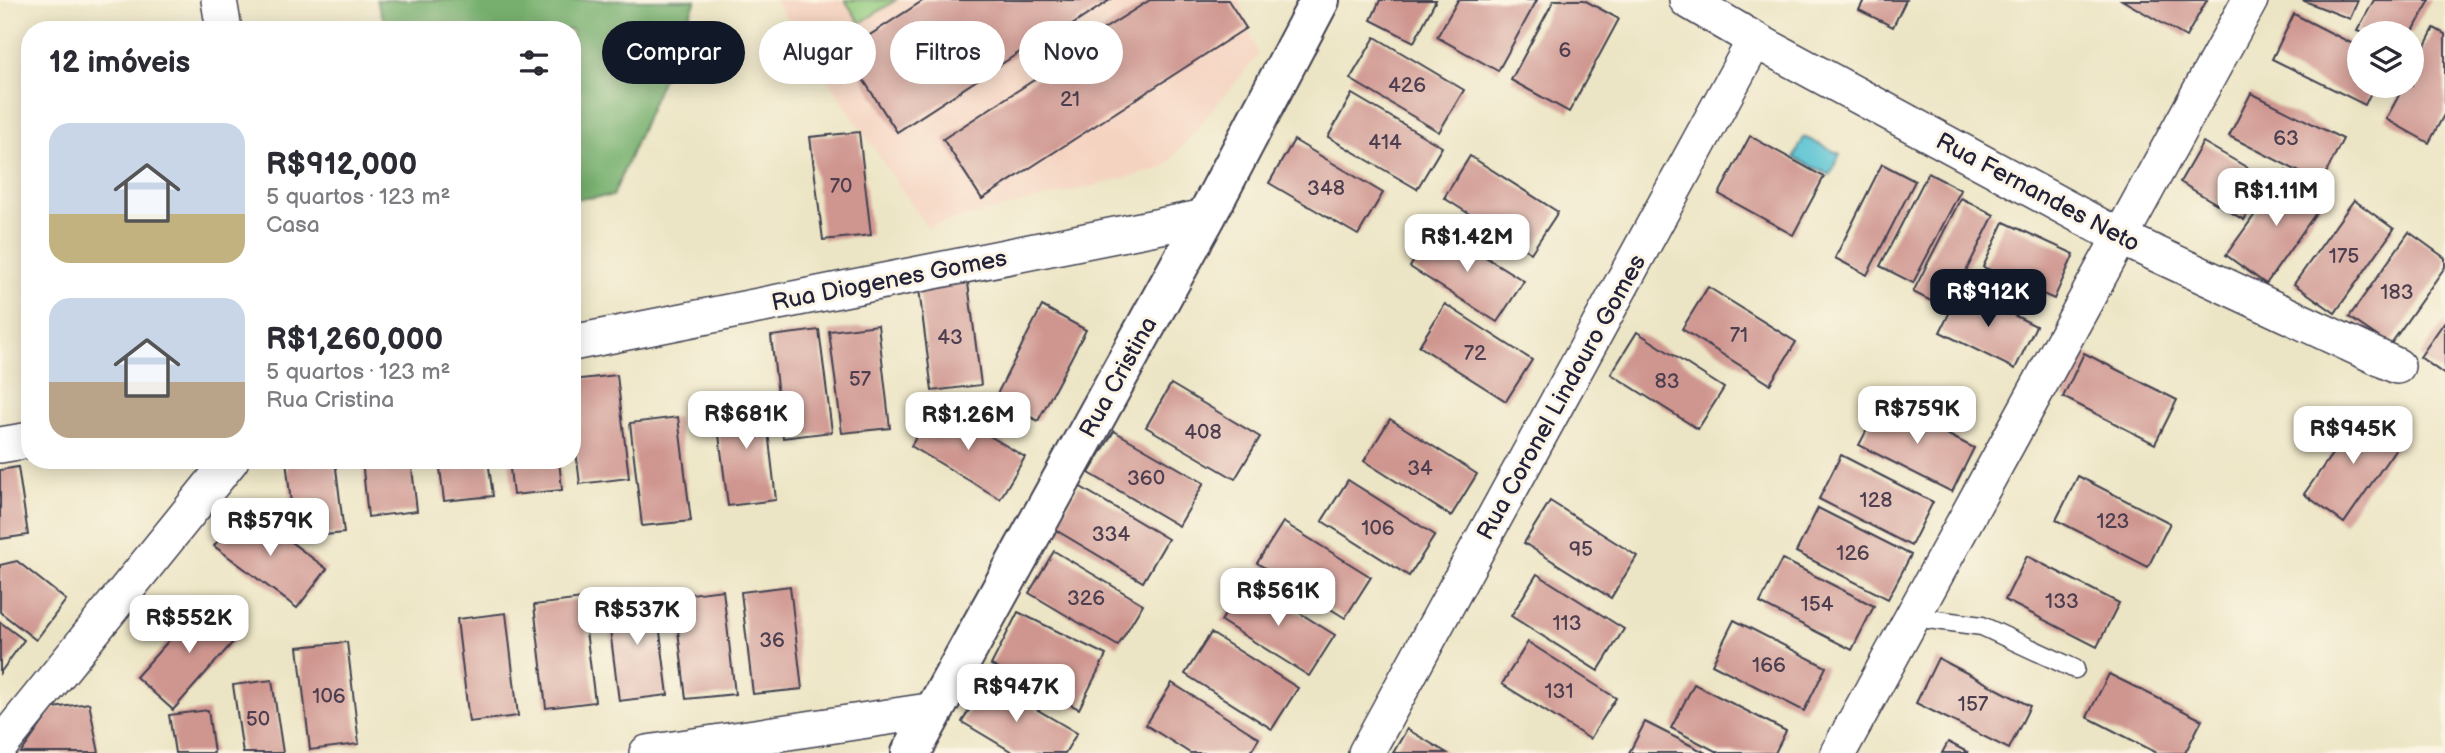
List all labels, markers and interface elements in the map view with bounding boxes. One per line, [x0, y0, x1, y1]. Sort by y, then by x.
chip: Comprar [602, 21, 745, 84]
chip: Alugar [759, 21, 876, 84]
chip: Filtros [890, 21, 1005, 84]
chip: Novo [1019, 21, 1123, 84]
map controls [2347, 21, 2424, 98]
button: layers [2347, 21, 2424, 98]
house number: 6 [1559, 38, 1572, 63]
icon: filters [515, 44, 553, 82]
text: 12 imóveis [49, 45, 190, 81]
house number: 426 [1388, 73, 1426, 98]
house number: 21 [1060, 87, 1080, 112]
street label: Rua Fernandes Neto [1931, 126, 2145, 258]
house number: 63 [2273, 126, 2299, 151]
house number: 414 [1368, 130, 1402, 155]
text: R$912,000 [266, 147, 417, 183]
icon: home [105, 151, 189, 235]
pin: R$1.11M [2211, 168, 2341, 228]
house number: 70 [830, 174, 852, 199]
house number: 348 [1307, 176, 1345, 201]
text: R$1.11M [2234, 177, 2318, 205]
text: 5 quartos · 123 m² [266, 183, 450, 211]
text: Casa [266, 211, 320, 239]
pin: R$1.42M [1402, 215, 1532, 274]
text: R$1.42M [1421, 223, 1513, 251]
street label: Rua Diogenes Gomes [769, 243, 1009, 318]
house number: 175 [2329, 244, 2359, 269]
street label: Rua Coronel Lindouro Gomes [1471, 249, 1652, 545]
pin: R$912K [1931, 270, 2045, 329]
text: R$912K [1946, 278, 2030, 306]
house number: 183 [2380, 280, 2414, 305]
street label: Rua Cristina [1073, 312, 1164, 443]
text: R$1,260,000 [266, 322, 443, 358]
house number: 71 [1730, 323, 1748, 348]
house number: 43 [937, 325, 963, 350]
icon: home [105, 326, 189, 410]
house number: 72 [1464, 341, 1487, 366]
text: 5 quartos · 123 m² [266, 358, 450, 386]
house number: 57 [849, 367, 872, 392]
house number: 83 [1654, 369, 1680, 394]
text: Rua Cristina [266, 386, 394, 414]
pin: R$759K [1860, 386, 1974, 446]
pin: R$681K [689, 392, 803, 451]
pin: R$1.26M [903, 392, 1033, 452]
text: R$759K [1874, 395, 1960, 423]
text: R$681K [704, 400, 788, 428]
text: R$1.26M [921, 401, 1015, 429]
pin: R$945K [2296, 406, 2410, 466]
text: R$945K [2310, 415, 2396, 443]
house number: 408 [1184, 420, 1222, 445]
house number: 34 [1407, 456, 1433, 481]
house number: 360 [1127, 466, 1165, 491]
house number: 128 [1860, 488, 1892, 513]
pin: R$579K [213, 498, 327, 558]
text: R$579K [227, 507, 313, 535]
house number: 123 [2096, 509, 2130, 534]
house number: 106 [1361, 516, 1395, 541]
house number: 334 [1092, 522, 1131, 547]
house number: 95 [1569, 537, 1593, 562]
house number: 126 [1836, 541, 1870, 566]
pin: R$561K [1221, 568, 1335, 628]
text: R$561K [1236, 577, 1320, 605]
house number: 326 [1067, 586, 1105, 611]
pin: R$537K [580, 588, 694, 647]
house number: 133 [2045, 589, 2079, 614]
house number: 154 [1801, 592, 1834, 617]
pin: R$552K [132, 596, 246, 655]
text: R$537K [594, 596, 680, 624]
text: R$552K [146, 604, 232, 632]
house number: 113 [1552, 611, 1582, 636]
house number: 36 [759, 628, 785, 653]
house number: 166 [1752, 653, 1786, 678]
pin: R$947K [959, 664, 1073, 724]
text: R$947K [973, 673, 1059, 701]
house number: 131 [1544, 679, 1574, 704]
house number: 106 [312, 684, 346, 709]
house number: 157 [1958, 692, 1989, 717]
house number: 50 [246, 707, 270, 732]

